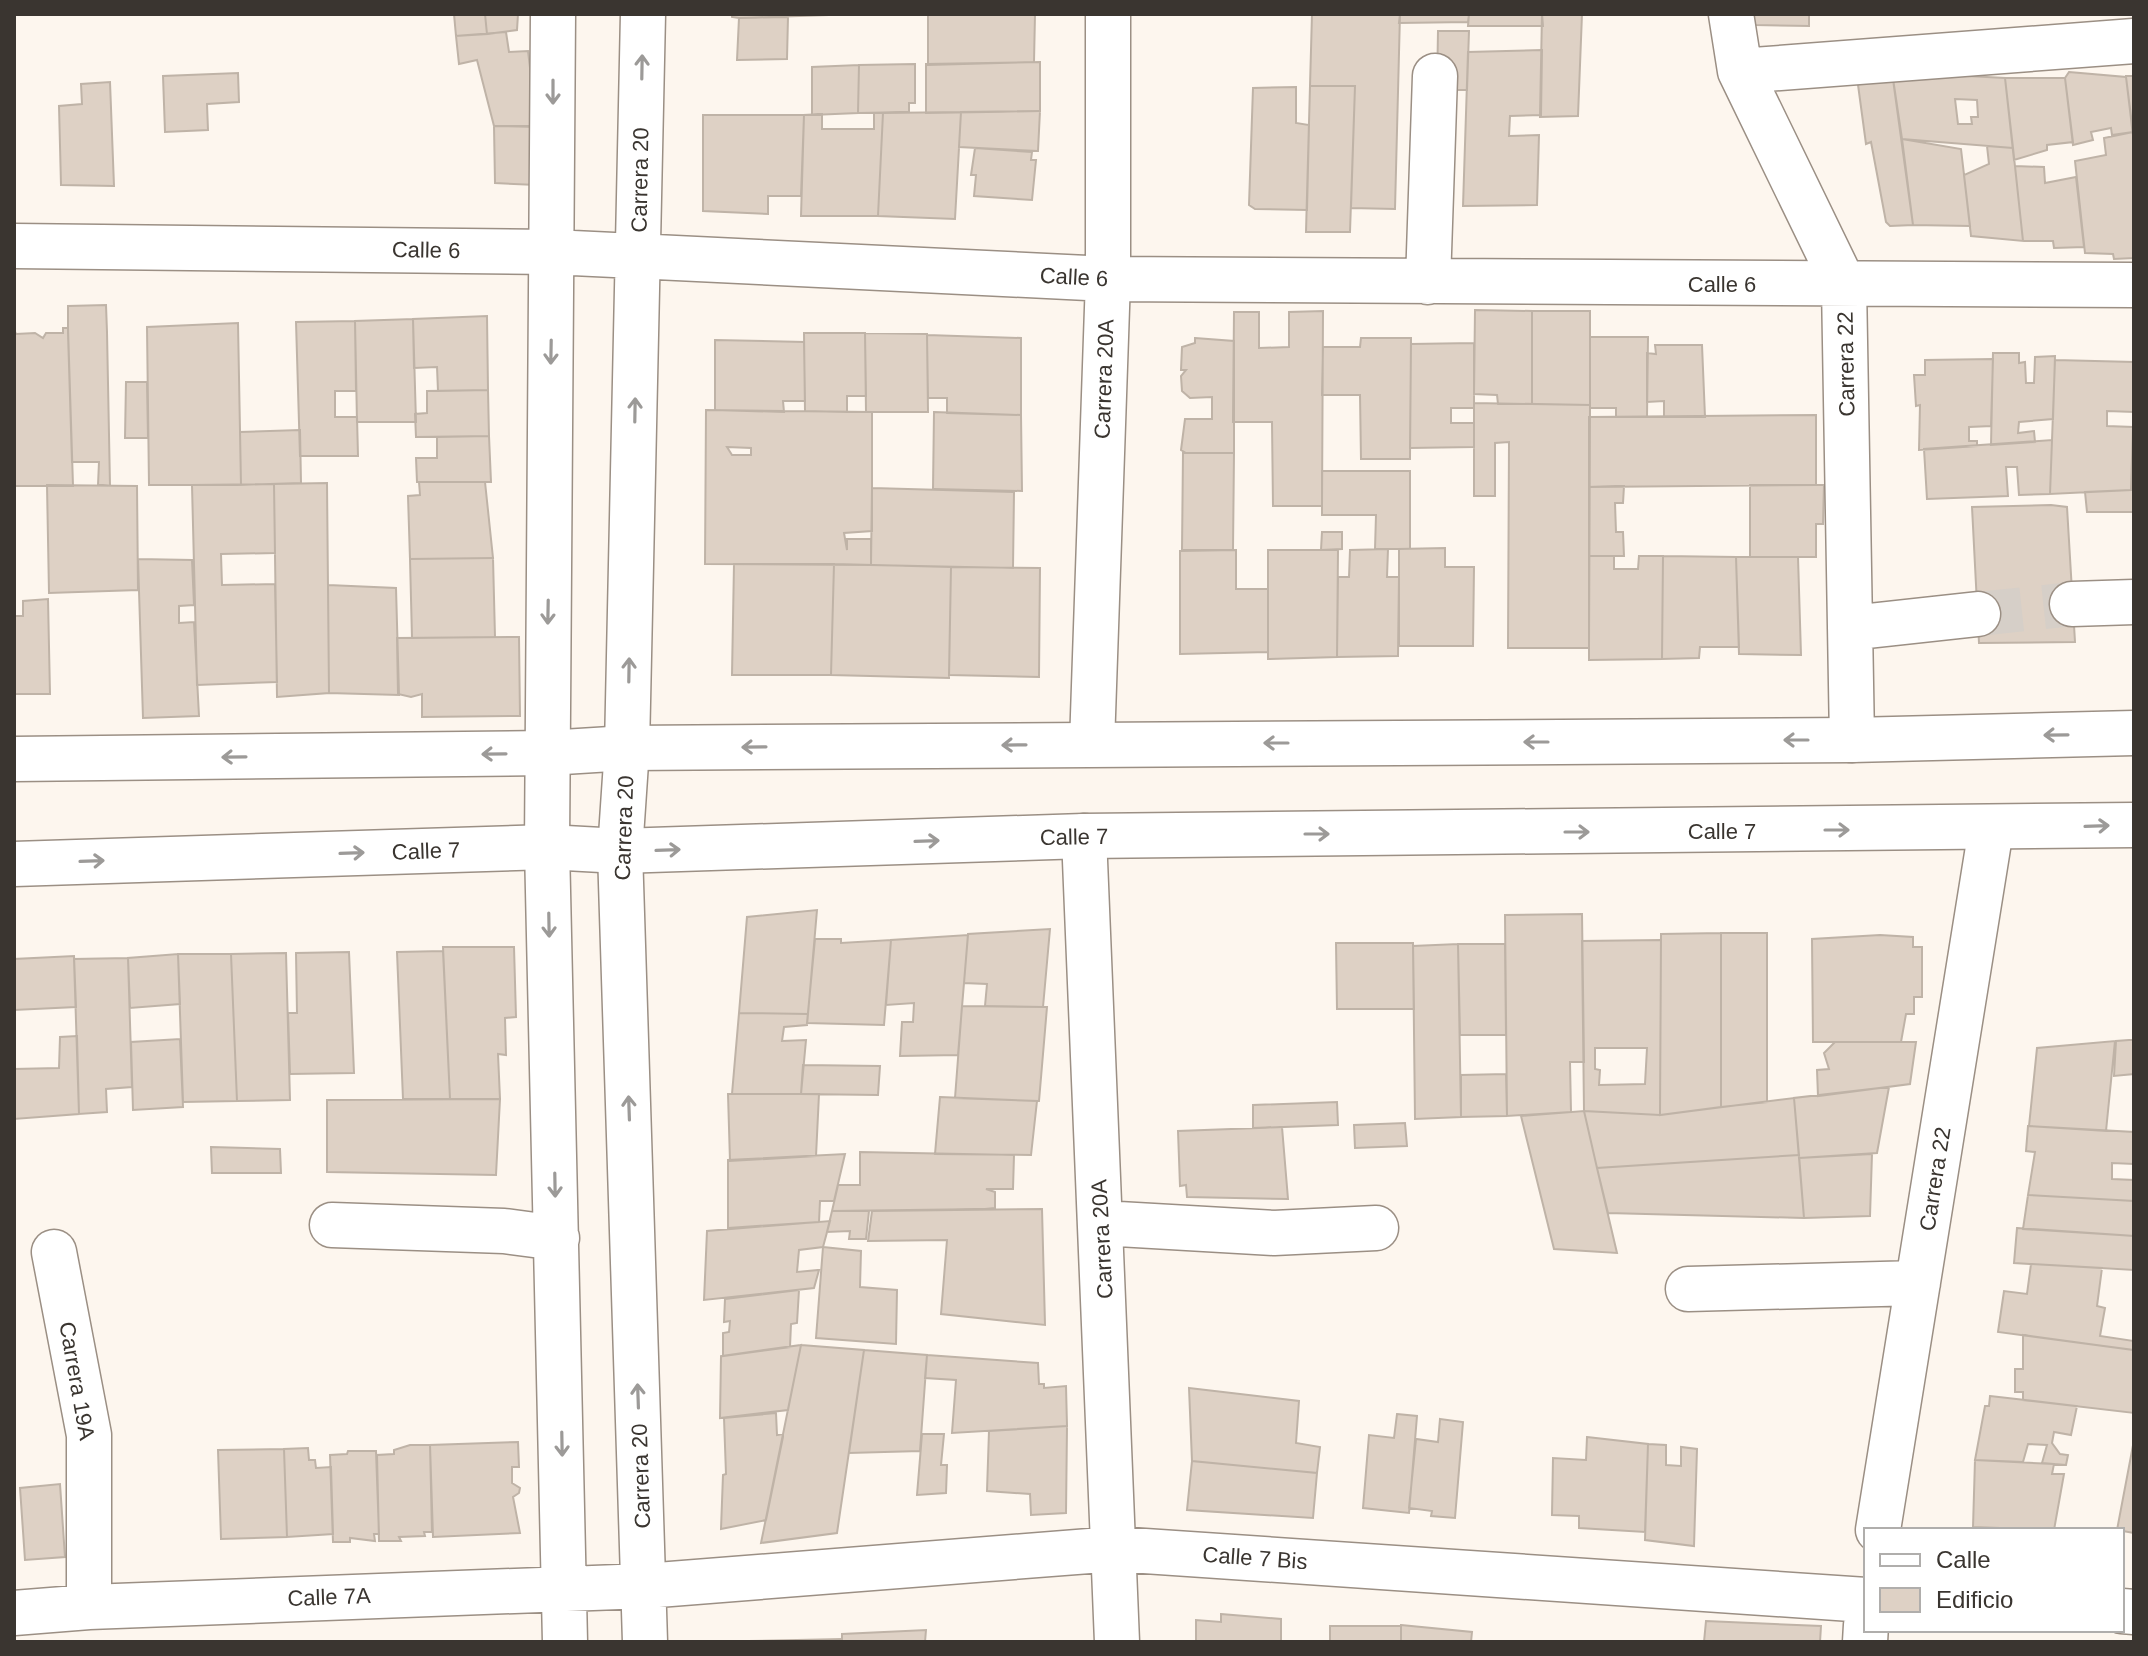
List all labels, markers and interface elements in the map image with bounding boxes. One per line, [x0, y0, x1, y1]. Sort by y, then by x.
one-way arrow [634, 54, 650, 81]
one-way arrow [545, 78, 561, 105]
street label: Carrera 20 [627, 127, 653, 233]
street label: Calle 6 [392, 237, 460, 263]
street label: Calle 6 [1039, 263, 1109, 291]
street label: Calle 6 [1688, 272, 1756, 297]
street label: Carrera 22 [1833, 311, 1859, 417]
street label: Carrera 20A [1089, 318, 1119, 439]
one-way arrow [543, 338, 559, 365]
one-way arrow [628, 397, 643, 424]
one-way arrow [540, 598, 556, 625]
one-way arrow [622, 657, 637, 684]
one-way arrow [2043, 727, 2070, 743]
one-way arrow [1783, 732, 1810, 748]
one-way arrow [1523, 734, 1550, 749]
one-way arrow [1263, 735, 1290, 751]
one-way arrow [1001, 737, 1028, 753]
one-way arrow [741, 739, 768, 755]
one-way arrow [481, 746, 508, 762]
one-way arrow [221, 749, 248, 765]
street label: Carrera 20 [610, 775, 638, 881]
one-way arrow [2083, 818, 2110, 833]
street label: Calle 7 [1688, 819, 1756, 844]
one-way arrow [1823, 822, 1850, 838]
street label: Calle 7 [1040, 824, 1108, 850]
one-way arrow [1563, 824, 1590, 840]
one-way arrow [1303, 826, 1330, 842]
one-way arrow [913, 834, 940, 849]
street label: Calle 7 [391, 837, 461, 865]
one-way arrow [654, 842, 681, 857]
one-way arrow [338, 845, 365, 861]
one-way arrow [78, 854, 105, 869]
one-way arrow [541, 911, 557, 938]
one-way arrow [621, 1095, 636, 1122]
street label: Carrera 22 [1914, 1125, 1956, 1233]
one-way arrow [548, 1171, 563, 1198]
street label: Carrera 20A [1086, 1178, 1118, 1299]
street label: Carrera 19A [54, 1320, 100, 1442]
one-way arrow [631, 1383, 646, 1410]
street label: Carrera 20 [627, 1423, 655, 1529]
one-way arrow [554, 1430, 570, 1457]
legend [1864, 1528, 2124, 1632]
street label: Calle 7 Bis [1202, 1542, 1308, 1574]
text: Calle [1936, 1546, 1991, 1573]
street label: Calle 7A [287, 1583, 371, 1611]
text: Edificio [1936, 1586, 2013, 1613]

